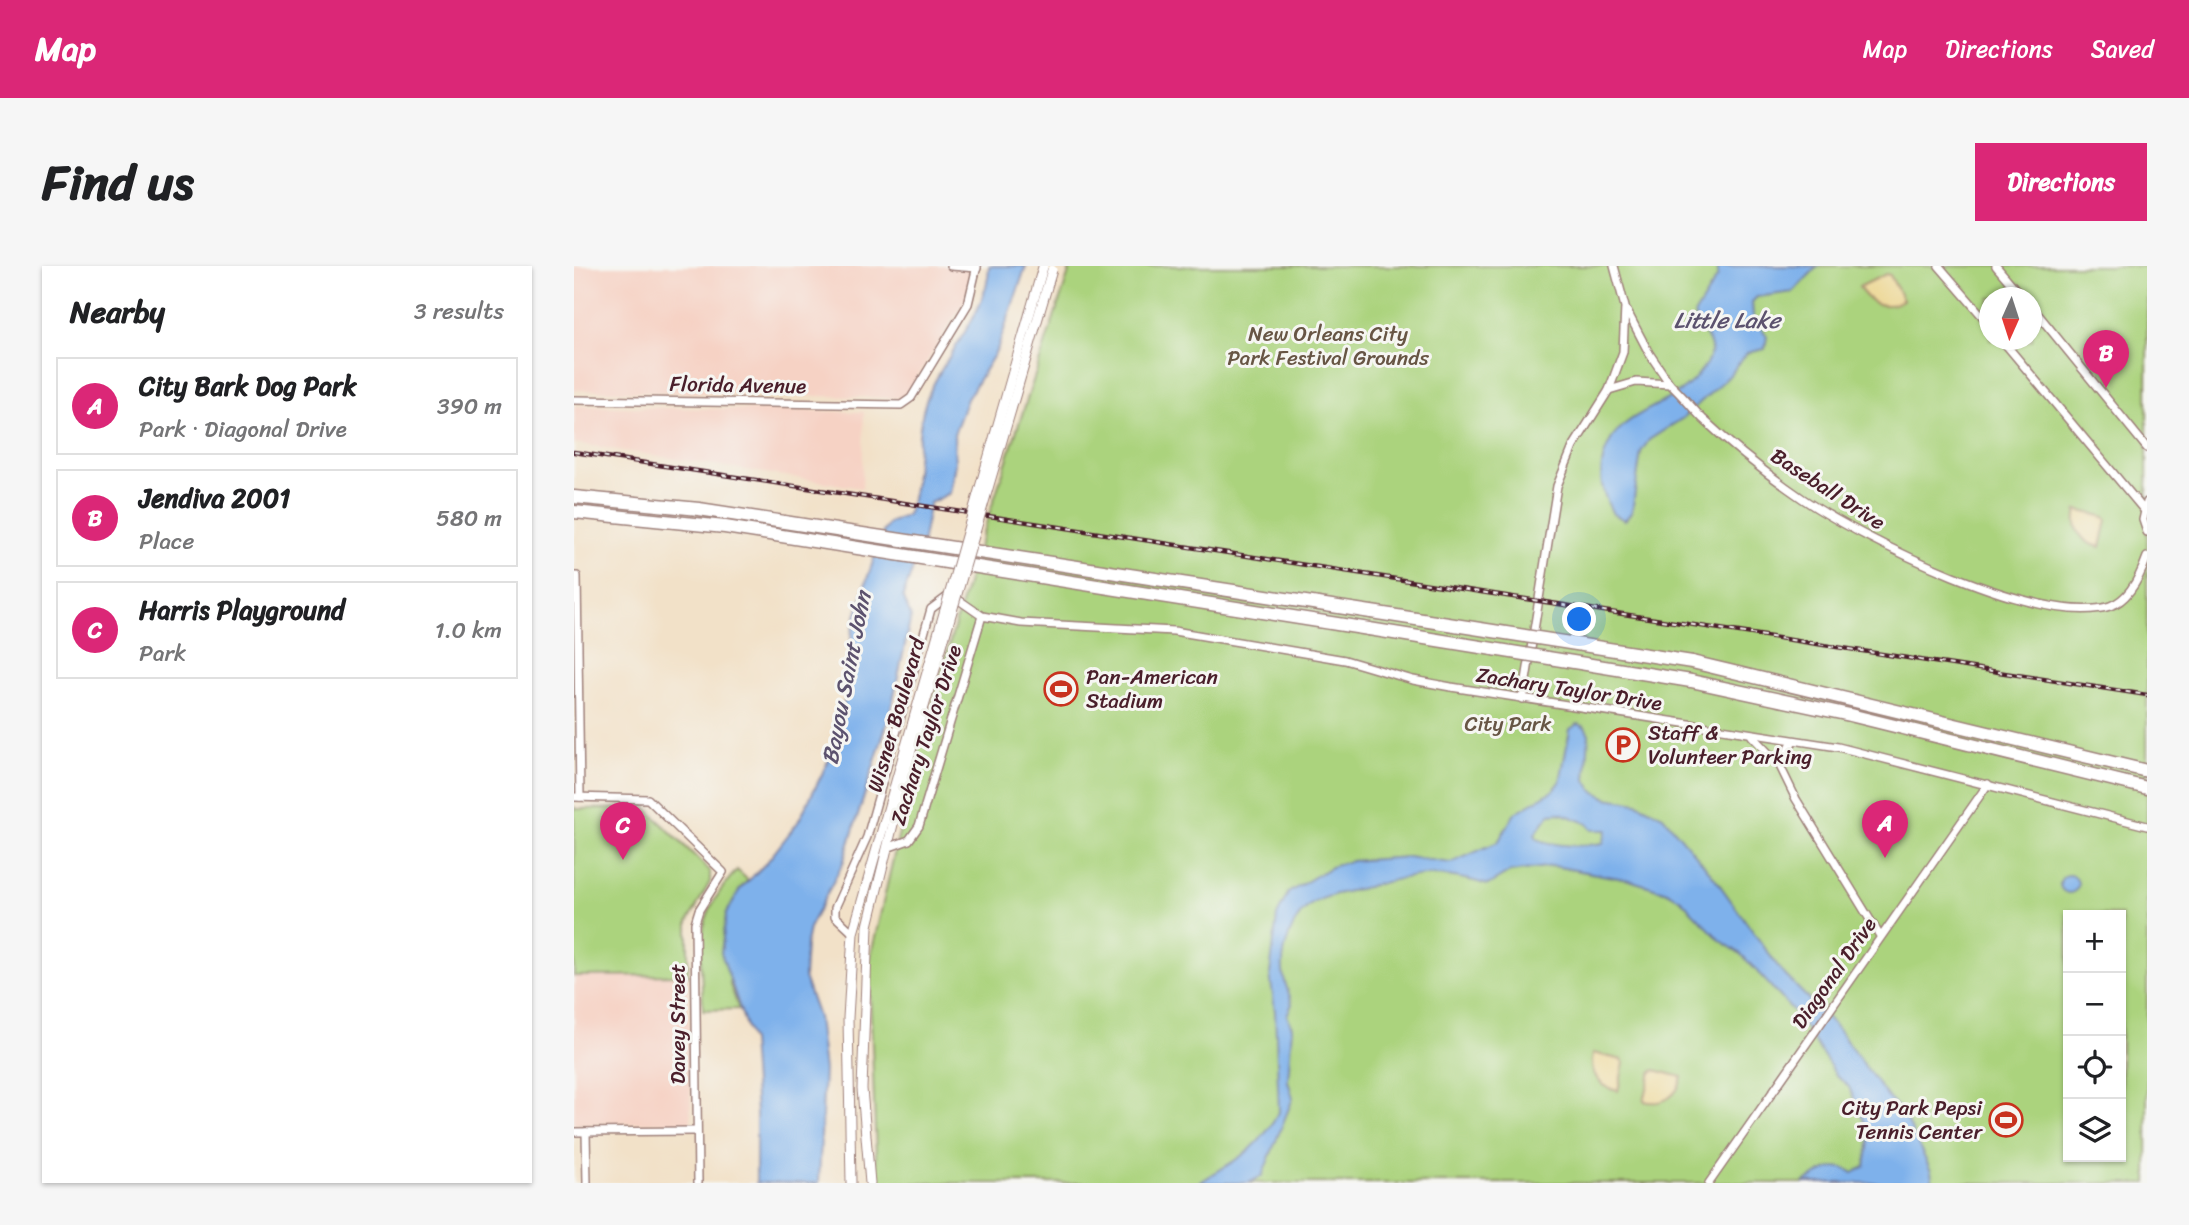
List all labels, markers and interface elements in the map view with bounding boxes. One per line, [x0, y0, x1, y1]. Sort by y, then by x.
text: Map [35, 20, 96, 78]
text: Map [1863, 28, 1907, 70]
text: Directions [1945, 28, 2053, 70]
text: Saved [2091, 28, 2154, 70]
text: Find us [42, 139, 194, 226]
button: Directions [1975, 143, 2147, 221]
text: Nearby [70, 285, 165, 339]
north arrow [1979, 287, 2042, 350]
text: 3 results [414, 291, 504, 332]
water label: Little Lake [1674, 300, 1782, 341]
park label: New Orleans City Park Festival Grounds [1227, 315, 1429, 377]
pin: B [2083, 330, 2129, 388]
text: City Bark Dog Park [139, 363, 357, 409]
street label: Florida Avenue [669, 365, 807, 405]
text: A [87, 386, 103, 427]
text: 390 m [437, 386, 502, 427]
text: Park · Diagonal Drive [139, 409, 347, 450]
street label: Baseball Drive [1763, 437, 1893, 541]
text: Jendiva 2001 [139, 475, 290, 521]
text: B [88, 498, 102, 539]
text: 580 m [436, 498, 502, 539]
text: Place [139, 521, 194, 562]
water label: Bayou Saint John [810, 586, 884, 768]
text: Harris Playground [139, 587, 345, 633]
your location [1562, 602, 1596, 636]
text: C [88, 610, 102, 651]
text: 1.0 km [435, 610, 502, 651]
street label: Wisner Boulevard [856, 631, 937, 797]
text: Park [139, 633, 186, 674]
street label: Zachary Taylor Drive [879, 640, 973, 830]
street label: Zachary Taylor Drive [1473, 656, 1665, 722]
place label: Pan-American Stadium [1086, 658, 1218, 720]
sports icon: Pan-American Stadium [1042, 670, 1080, 708]
park label: City Park [1464, 705, 1552, 743]
place label: Staff & Volunteer Parking [1648, 714, 1813, 776]
parking icon: Staff & Volunteer Parking [1604, 726, 1642, 764]
pin: A [1862, 800, 1908, 858]
pin: C [600, 802, 646, 860]
street label: Diagonal Drive [1781, 909, 1887, 1037]
map controls [2063, 910, 2126, 1162]
button: + [2063, 910, 2126, 973]
street label: Davey Street [659, 964, 697, 1084]
button: − [2063, 973, 2126, 1036]
button: locate [2063, 1036, 2126, 1099]
place label: City Park Pepsi Tennis Center [1842, 1089, 1983, 1151]
button: layers [2063, 1099, 2126, 1162]
sports icon: City Park Pepsi Tennis Center [1987, 1101, 2025, 1139]

